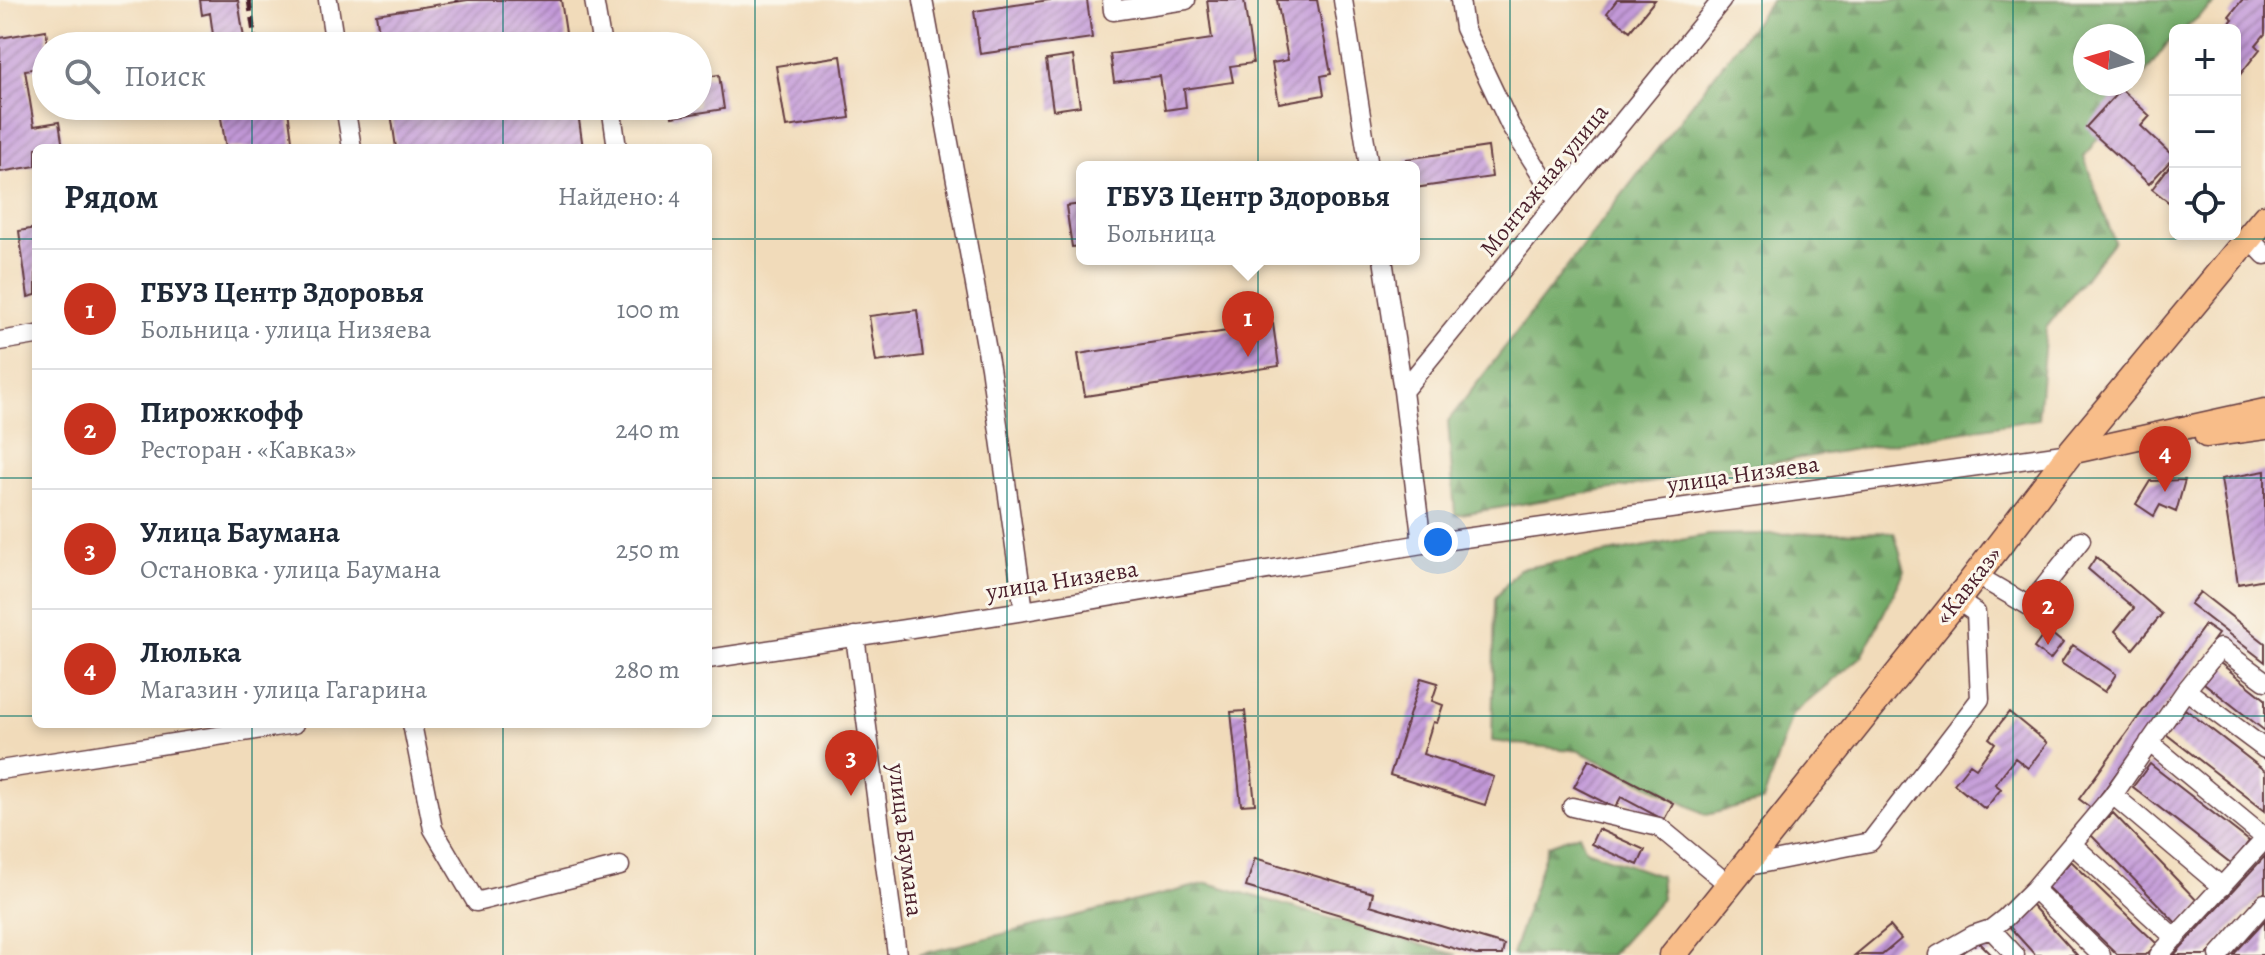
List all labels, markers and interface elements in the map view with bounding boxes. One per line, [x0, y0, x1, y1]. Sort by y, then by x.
north arrow [2073, 24, 2145, 96]
map controls [2169, 24, 2241, 240]
button: + [2169, 24, 2241, 96]
search box [32, 32, 712, 120]
icon: search [60, 54, 104, 98]
text: Поиск [124, 56, 206, 96]
button: − [2169, 96, 2241, 168]
street label: Монтажная улица [1472, 97, 1616, 263]
popup [1076, 161, 1420, 265]
button: locate [2169, 168, 2241, 240]
text: Рядом [64, 173, 158, 220]
text: ГБУЗ Центр Здоровья [1106, 176, 1390, 216]
text: Найдено: 4 [558, 179, 680, 214]
text: Больница [1106, 216, 1216, 251]
text: ГБУЗ Центр Здоровья [140, 272, 424, 312]
pin: 1 [1222, 291, 1274, 357]
text: 1 [85, 292, 95, 327]
text: 100 m [617, 292, 680, 327]
text: Больница · улица Низяева [140, 312, 431, 347]
text: Пирожкофф [140, 392, 303, 432]
text: 2 [84, 412, 96, 447]
text: 240 m [615, 412, 680, 447]
pin: 4 [2139, 426, 2191, 492]
text: Ресторан · «Кавказ» [140, 432, 356, 467]
street label: улица Низяева [1664, 447, 1821, 501]
text: Улица Баумана [140, 512, 340, 552]
your location [1418, 522, 1458, 562]
text: 3 [84, 532, 96, 567]
text: 250 m [616, 532, 680, 567]
street label: «Кавказ» [1927, 539, 2009, 631]
text: Остановка · улица Баумана [140, 552, 441, 587]
street label: улица Низяева [983, 552, 1140, 608]
pin: 2 [2022, 579, 2074, 645]
text: Люлька [140, 632, 242, 672]
text: 4 [84, 652, 96, 687]
text: 280 m [614, 652, 680, 687]
text: Магазин · улица Гагарина [140, 672, 427, 707]
pin: 3 [825, 730, 877, 796]
street label: улица Баумана [881, 761, 931, 918]

